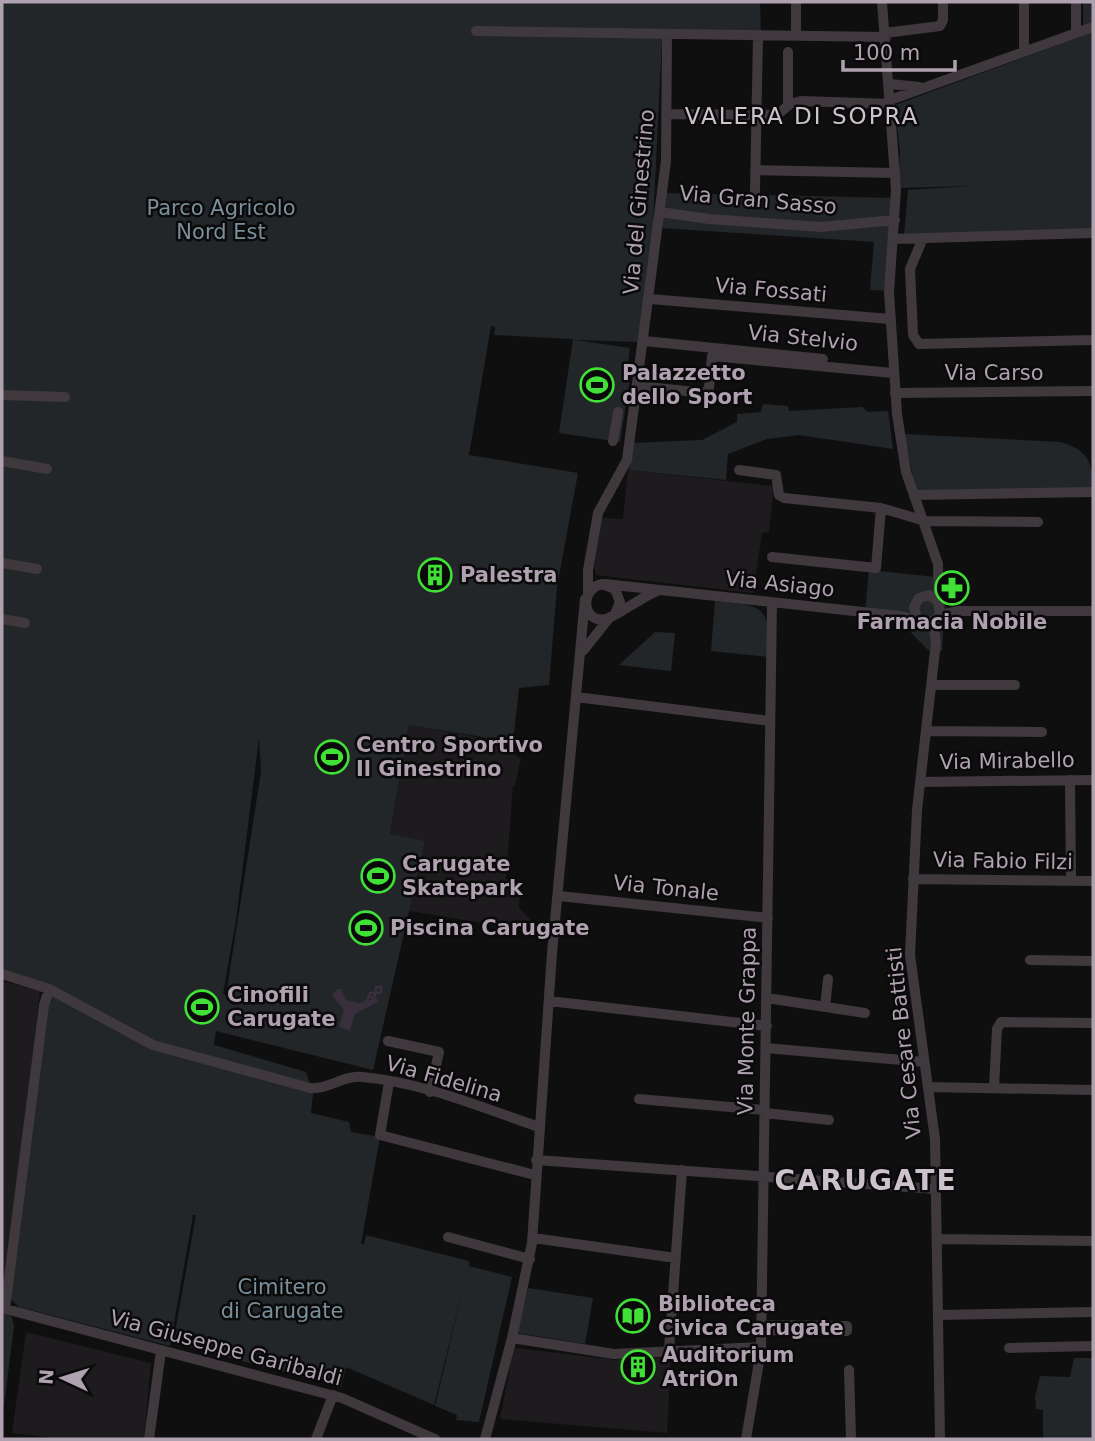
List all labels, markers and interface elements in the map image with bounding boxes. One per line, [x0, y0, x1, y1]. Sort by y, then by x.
scale bar [843, 28, 955, 72]
text: 100 m [853, 41, 920, 65]
district label: VALERA DI SOPRA [685, 103, 919, 129]
street label: Via del Ginestrino [619, 108, 659, 296]
street label: Via Gran Sasso [678, 181, 838, 219]
park label: Parco Agricolo Nord Est [146, 196, 296, 244]
street label: Via Fossati [714, 273, 828, 307]
street label: Via Stelvio [747, 320, 859, 356]
place label: Palazzetto dello Sport [622, 361, 752, 409]
street label: Via Carso [944, 361, 1044, 385]
sports icon: Palazzetto dello Sport [578, 366, 616, 404]
building icon: Palestra [416, 556, 454, 594]
place label: Palestra [460, 563, 558, 587]
street label: Via Asiago [724, 566, 836, 602]
pharmacy icon: Farmacia Nobile [933, 569, 971, 607]
place label: Farmacia Nobile [857, 610, 1047, 634]
place label: Centro Sportivo Il Ginestrino [356, 733, 543, 781]
sports icon: Centro Sportivo Il Ginestrino [313, 738, 351, 776]
street label: Via Mirabello [939, 748, 1075, 774]
street label: Via Fabio Filzi [933, 848, 1073, 874]
place label: Carugate Skatepark [402, 852, 524, 900]
sports icon: Carugate Skatepark [359, 857, 397, 895]
street label: Via Tonale [612, 871, 720, 905]
sports icon: Piscina Carugate [347, 909, 385, 947]
place label: Piscina Carugate [390, 916, 590, 940]
street label: Via Monte Grappa [733, 926, 761, 1116]
street label: Via Cesare Battisti [882, 946, 926, 1140]
place label: Cinofili Carugate [227, 983, 335, 1031]
sports icon: Cinofili Carugate [183, 988, 221, 1026]
street label: Via Fidelina [383, 1051, 505, 1107]
district label: CARUGATE [774, 1164, 958, 1197]
park label: Cimitero di Carugate [221, 1275, 343, 1323]
place label: Biblioteca Civica Carugate [658, 1292, 844, 1340]
library icon: Biblioteca Civica Carugate [614, 1297, 652, 1335]
street label: Via Giuseppe Garibaldi [107, 1305, 345, 1391]
north arrow [28, 1343, 98, 1413]
place label: Auditorium AtriOn [662, 1343, 794, 1391]
building icon: Auditorium AtriOn [619, 1348, 657, 1386]
text: N [35, 1368, 58, 1386]

